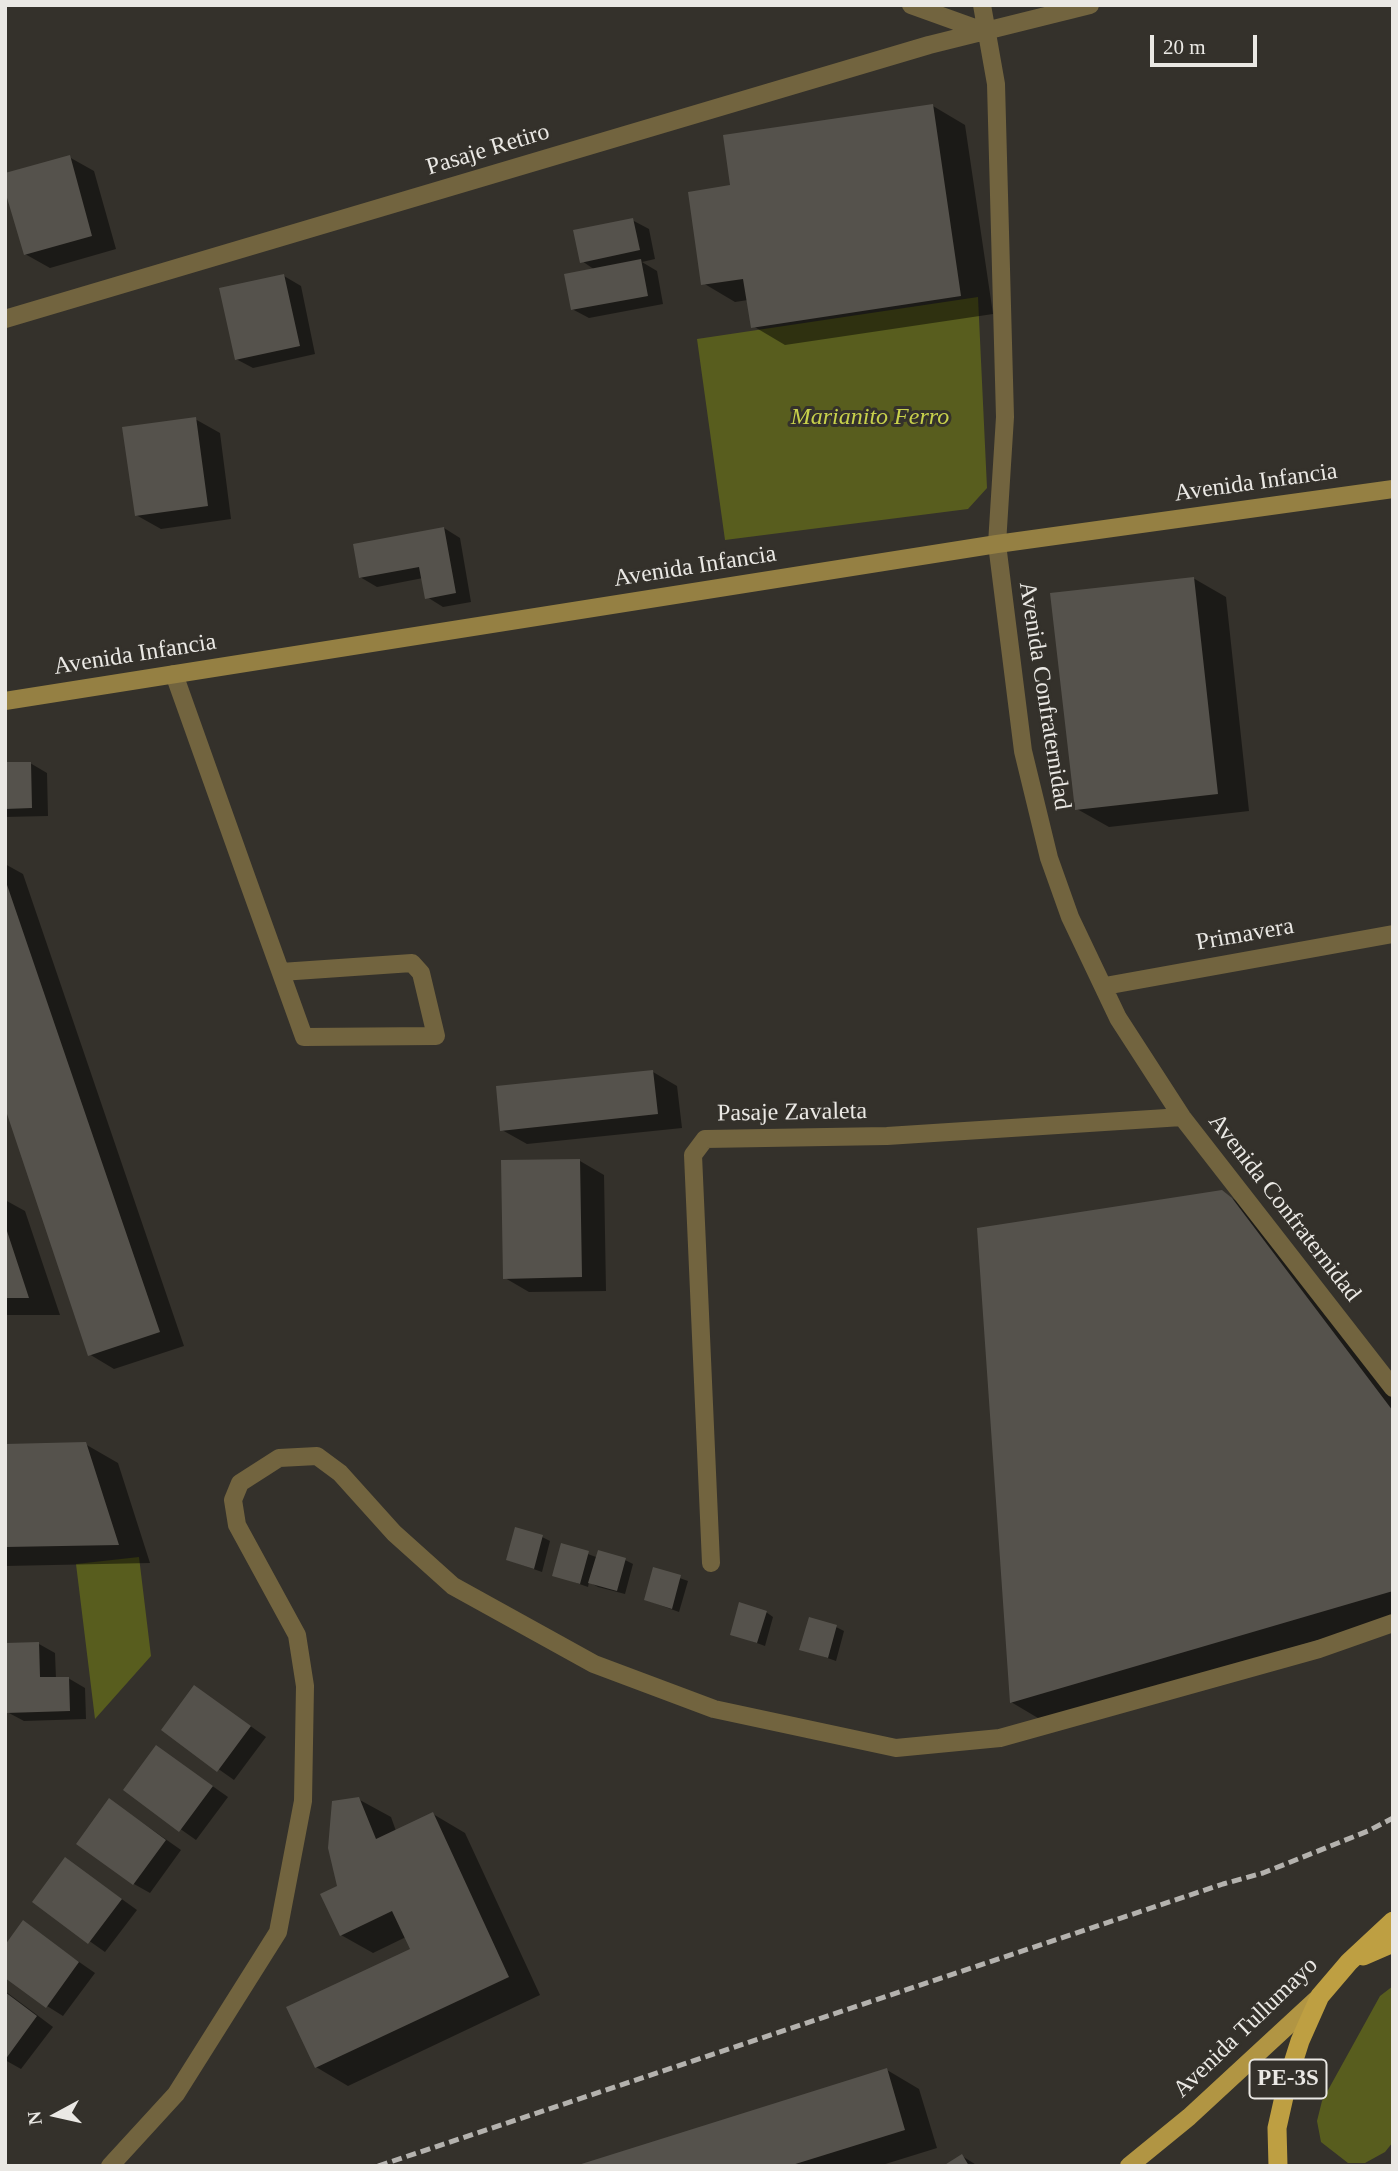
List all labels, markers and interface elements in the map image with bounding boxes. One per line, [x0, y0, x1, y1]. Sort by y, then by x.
scale bar [1153, 21, 1260, 65]
text: 20 m [1163, 35, 1206, 59]
street label: Pasaje Retiro [423, 118, 553, 182]
park label: Marianito Ferro [791, 404, 949, 432]
street label: Avenida Infancia [1173, 457, 1339, 509]
street label: Avenida Infancia [612, 540, 778, 594]
street label: Avenida Confraternidad [1012, 580, 1076, 812]
street label: Avenida Infancia [52, 628, 218, 682]
street label: Primavera [1194, 912, 1296, 958]
street label: Pasaje Zavaleta [717, 1097, 867, 1129]
street label: Avenida Confraternidad [1202, 1108, 1366, 1308]
street label: Avenida Tullumayo [1168, 1952, 1324, 2104]
road number: PE-3S [1250, 2060, 1326, 2098]
north arrow [21, 2080, 91, 2150]
text: N [23, 2110, 46, 2126]

